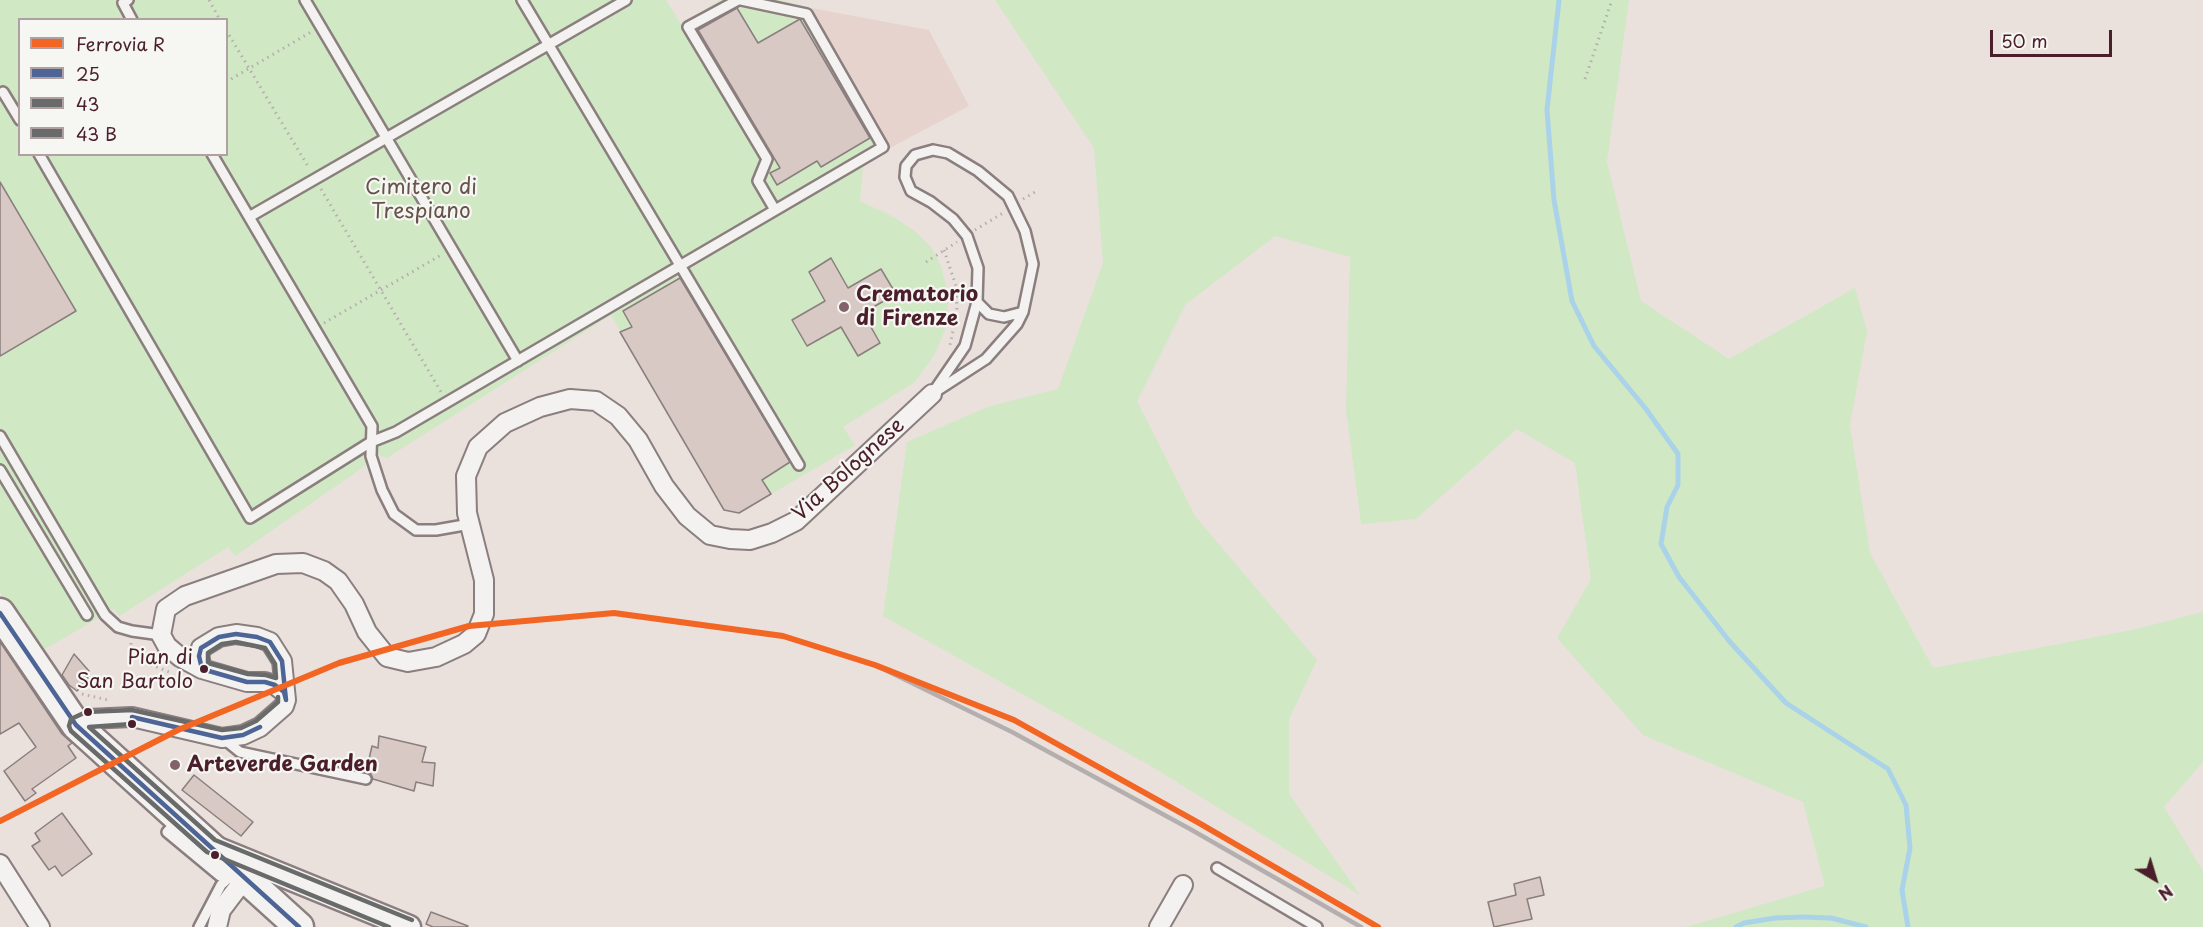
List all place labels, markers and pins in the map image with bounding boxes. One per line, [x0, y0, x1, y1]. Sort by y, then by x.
place label: Crematorio di Firenze [856, 282, 978, 332]
marker: Crematorio di Firenze [837, 300, 851, 314]
place label: Pian di San Bartolo [77, 646, 193, 693]
marker: Pian di San Bartolo [198, 663, 210, 675]
unlabelled marker [82, 706, 94, 718]
unlabelled marker [126, 718, 138, 730]
place label: Arteverde Garden [187, 752, 378, 778]
marker: Arteverde Garden [168, 758, 182, 772]
unlabelled marker [209, 849, 221, 861]

